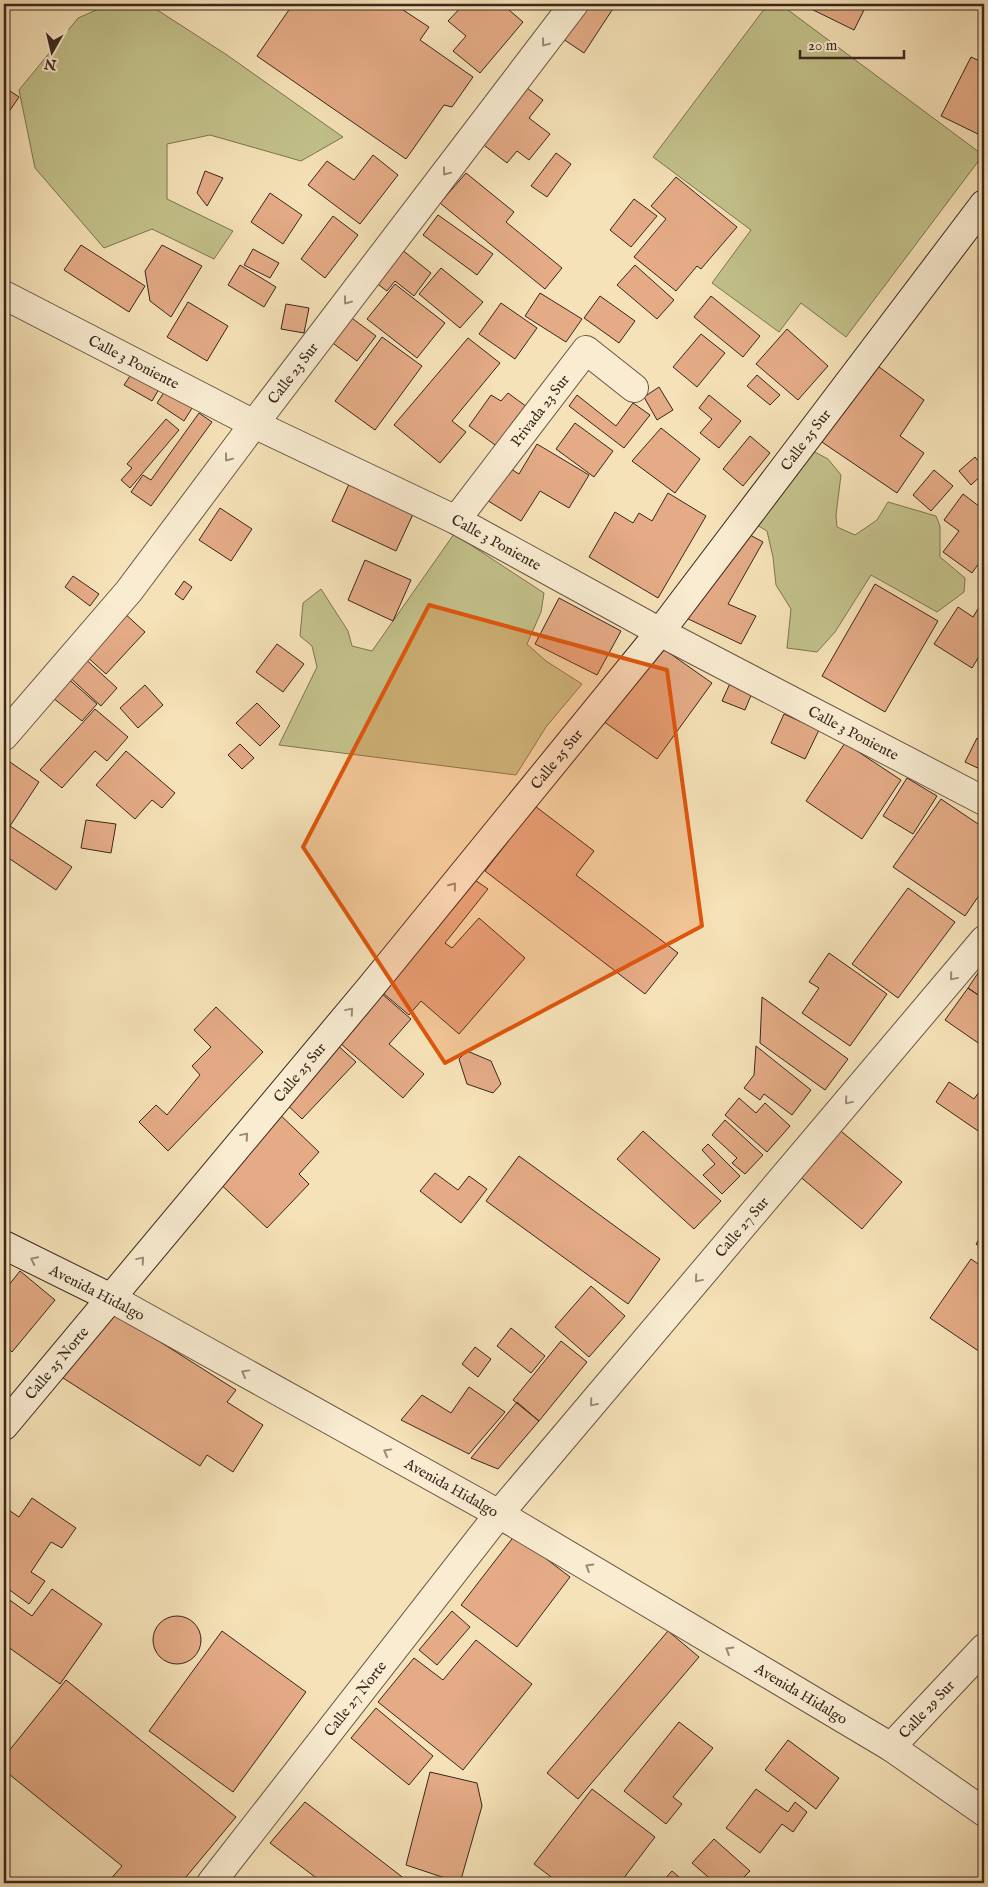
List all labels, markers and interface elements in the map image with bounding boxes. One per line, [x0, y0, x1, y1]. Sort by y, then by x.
north arrow [28, 28, 78, 78]
scale bar [800, 28, 904, 60]
text: 20 m [808, 36, 838, 55]
one-way arrow [541, 37, 550, 46]
text: N [43, 54, 59, 74]
one-way arrow [443, 166, 452, 176]
one-way arrow [345, 295, 353, 304]
street label: Calle 3 Poniente [85, 331, 183, 393]
street label: Calle 23 Sur [263, 338, 323, 408]
street label: Privada 23 Sur [506, 370, 574, 450]
street label: Calle 25 Sur [776, 405, 835, 474]
one-way arrow [225, 452, 234, 462]
street label: Calle 3 Poniente [448, 510, 545, 575]
street label: Calle 3 Poniente [805, 701, 902, 764]
street label: Calle 25 Sur [526, 725, 587, 793]
one-way arrow [448, 883, 456, 892]
one-way arrow [949, 972, 958, 981]
one-way arrow [344, 1008, 353, 1017]
street label: Calle 25 Sur [269, 1038, 330, 1106]
one-way arrow [844, 1096, 853, 1105]
one-way arrow [240, 1132, 249, 1141]
street label: Calle 27 Sur [711, 1192, 773, 1261]
one-way arrow [30, 1256, 39, 1267]
one-way arrow [135, 1257, 143, 1266]
street label: Avenida Hidalgo [45, 1260, 148, 1325]
one-way arrow [694, 1273, 703, 1282]
street label: Calle 25 Norte [21, 1323, 93, 1403]
one-way arrow [241, 1369, 250, 1379]
one-way arrow [589, 1397, 598, 1406]
one-way arrow [383, 1448, 392, 1458]
street label: Avenida Hidalgo [400, 1453, 502, 1521]
one-way arrow [585, 1564, 594, 1574]
one-way arrow [725, 1647, 734, 1657]
street label: Calle 27 Norte [320, 1657, 391, 1740]
street label: Avenida Hidalgo [751, 1658, 851, 1729]
street label: Calle 29 Sur [895, 1675, 959, 1742]

